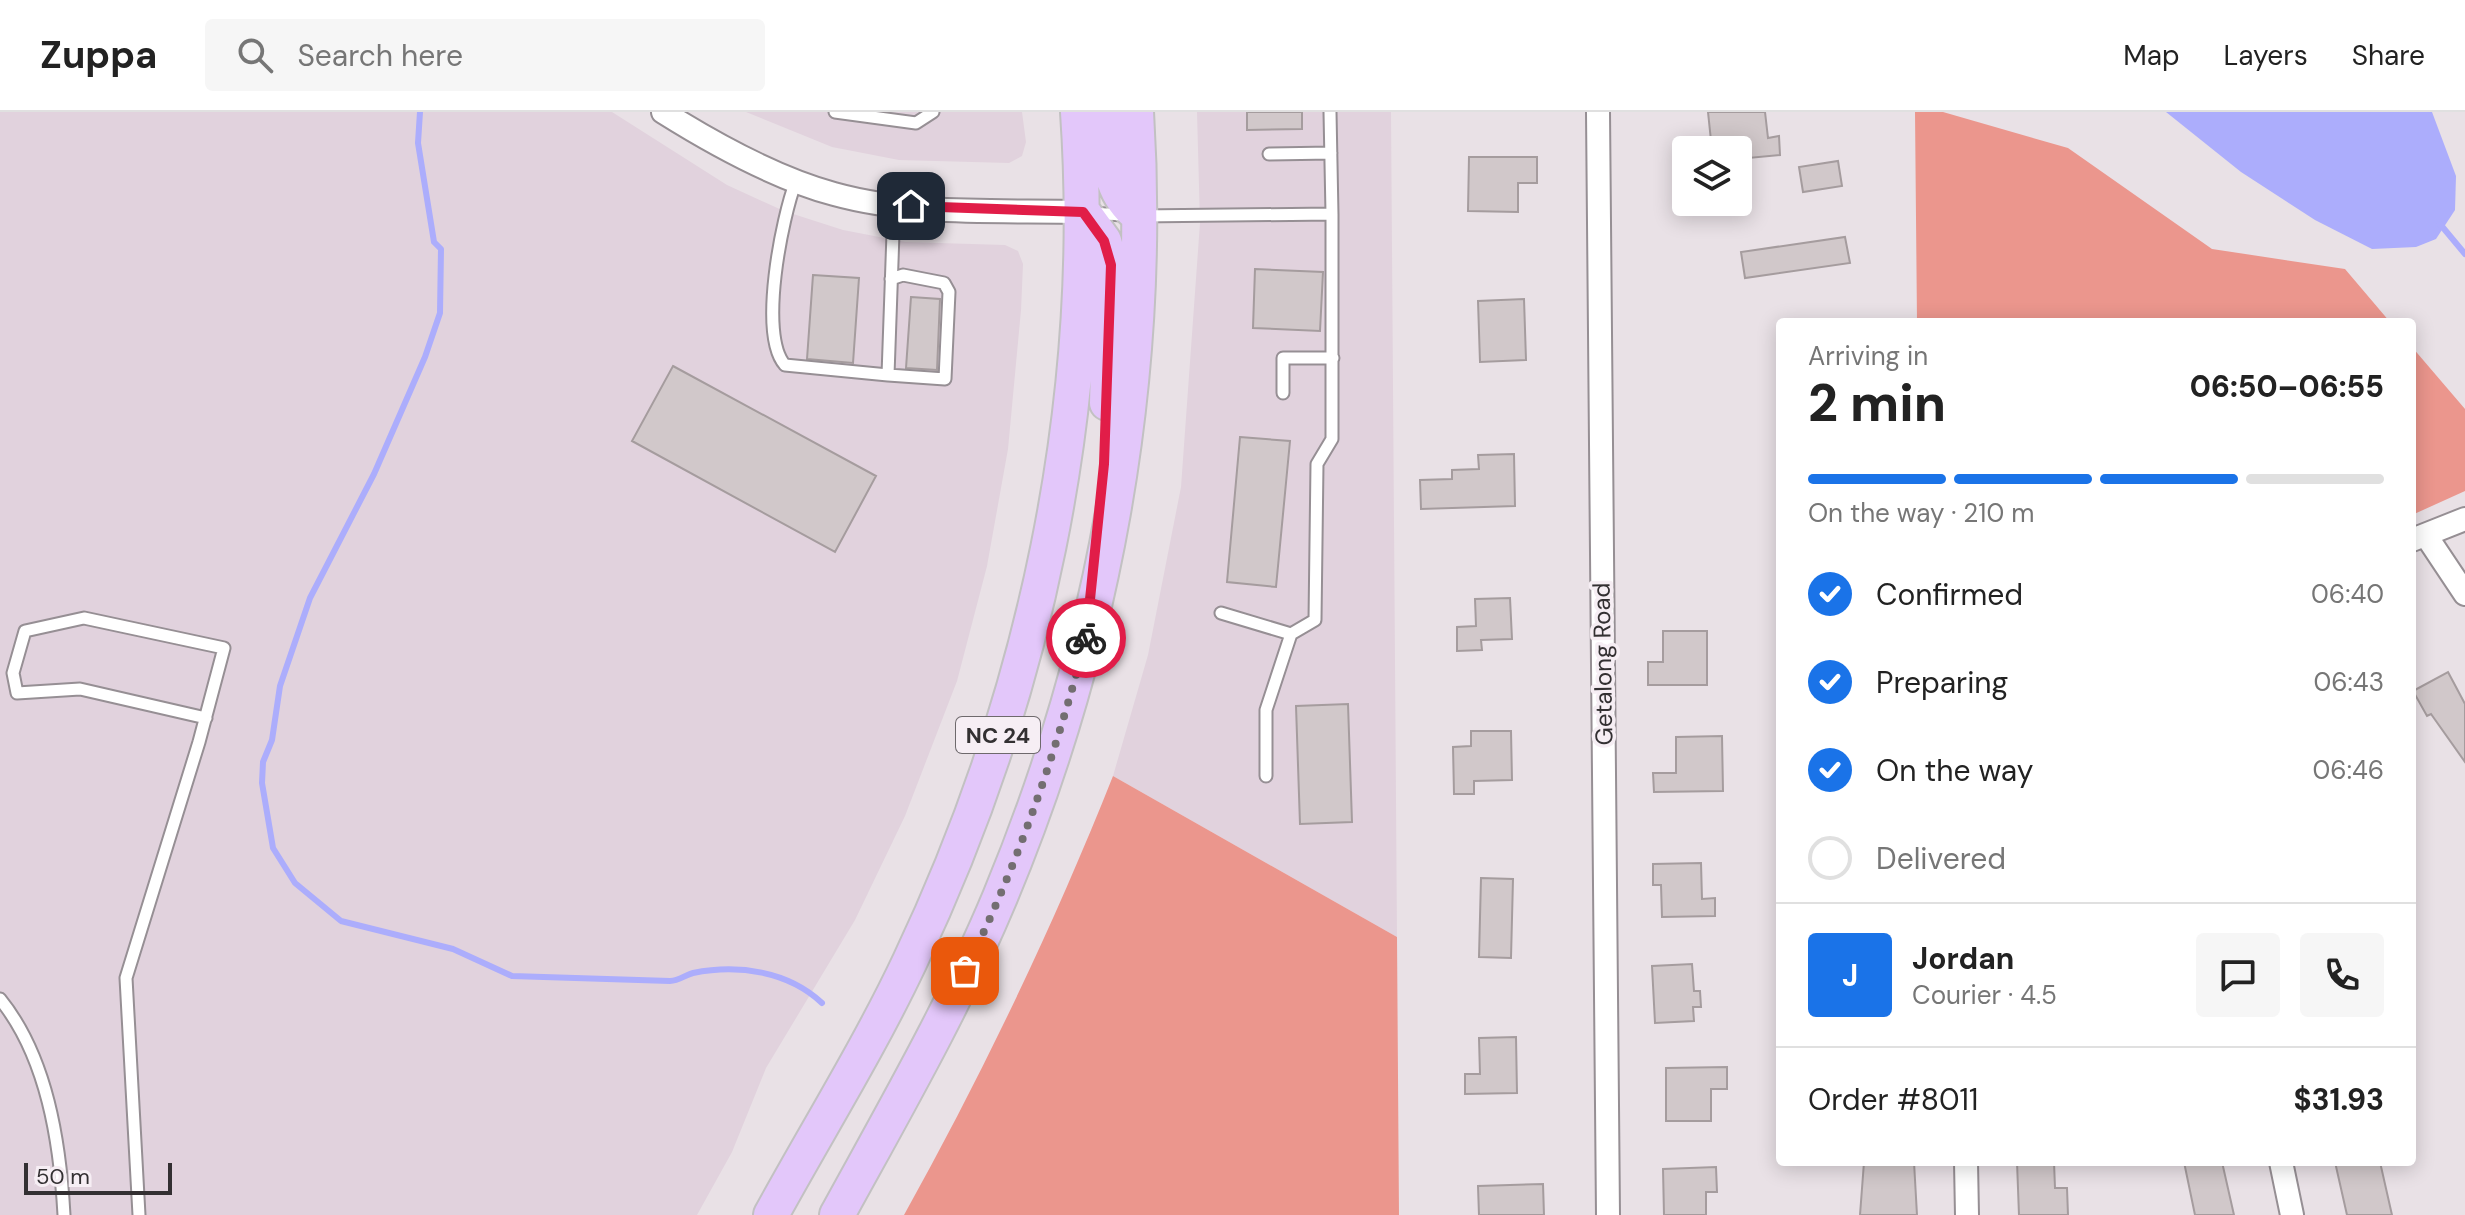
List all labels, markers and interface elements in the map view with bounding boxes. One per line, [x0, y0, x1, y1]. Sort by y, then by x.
search box [205, 19, 765, 91]
text: Zuppa [40, 30, 157, 80]
icon: search [233, 33, 277, 77]
text: Search here [297, 36, 463, 75]
text: Map [2123, 37, 2180, 74]
text: Layers [2224, 37, 2308, 74]
text: Share [2352, 37, 2425, 74]
map controls [1672, 136, 1752, 216]
button: layers [1672, 136, 1752, 216]
pin [877, 172, 945, 240]
icon: home [889, 184, 933, 228]
text: Arriving in [1808, 339, 1928, 373]
text: 06:50–06:55 [2190, 367, 2384, 406]
text: 2 min [1808, 369, 1946, 437]
text: On the way · 210 m [1808, 496, 2034, 530]
icon: check [1808, 572, 1852, 616]
text: Confirmed [1876, 575, 2023, 614]
text: 06:40 [2311, 577, 2384, 611]
street label: Getalong Road [1586, 582, 1619, 746]
courier [1046, 598, 1126, 678]
icon: bike [1064, 616, 1108, 660]
icon: check [1808, 660, 1852, 704]
text: Preparing [1876, 663, 2008, 702]
text: 06:43 [2313, 665, 2384, 699]
road number: NC 24 [956, 717, 1040, 753]
icon: check [1808, 748, 1852, 792]
text: On the way [1876, 751, 2033, 790]
text: 06:46 [2313, 753, 2384, 787]
text: Delivered [1876, 839, 2006, 878]
button: chat [2196, 933, 2280, 1017]
button: phone [2300, 933, 2384, 1017]
pin [931, 937, 999, 1005]
text: Jordan [1912, 939, 2014, 978]
icon: bag [943, 949, 987, 993]
text: J [1842, 956, 1858, 995]
text: Courier · 4.5 [1912, 978, 2057, 1012]
text: Order #8011 [1808, 1080, 1978, 1119]
text: $31.93 [2293, 1080, 2384, 1119]
scale bar [24, 1159, 172, 1195]
text: 50 m [36, 1162, 90, 1191]

